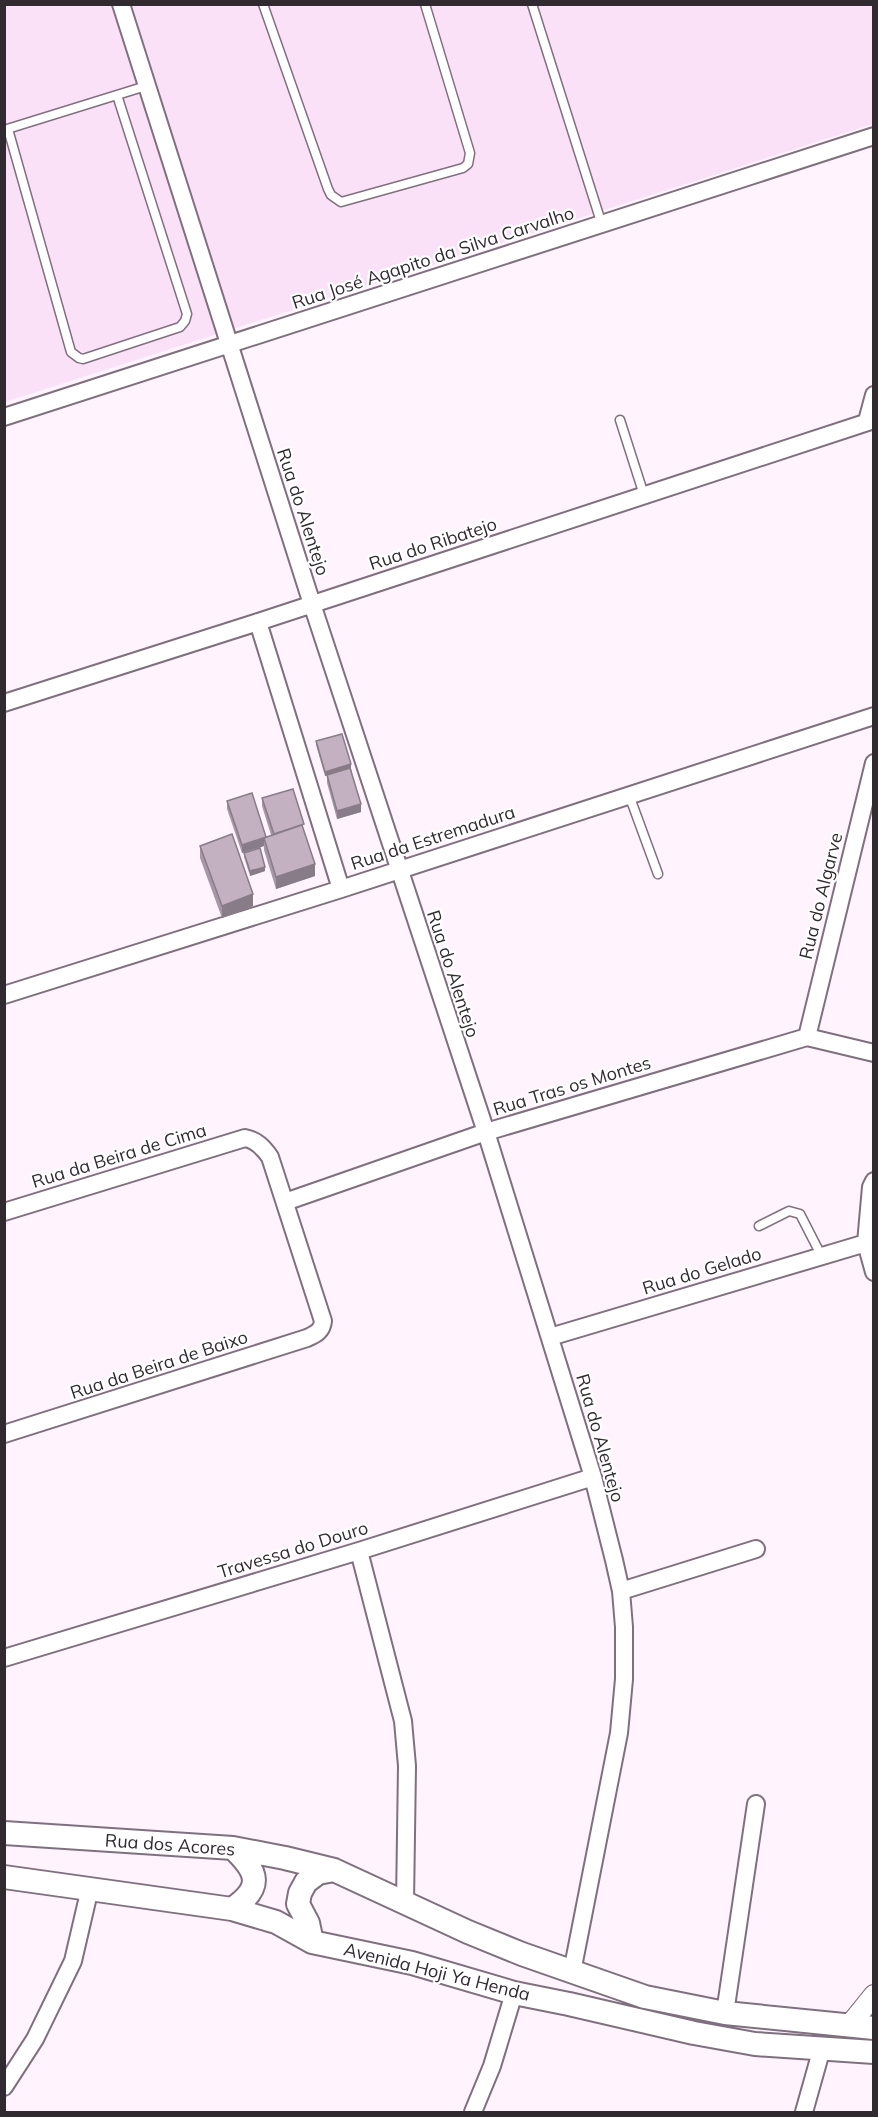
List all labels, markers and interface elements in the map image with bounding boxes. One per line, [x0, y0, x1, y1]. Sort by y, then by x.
street label: Rua José Agapito da Silva Carvalho [289, 201, 577, 314]
street label: Rua do Alentejo [272, 445, 335, 578]
street label: Rua do Ribatejo [366, 512, 500, 575]
street label: Rua da Estremadura [348, 800, 518, 875]
street label: Rua do Algarve [794, 830, 847, 962]
street label: Rua do Alentejo [422, 907, 485, 1040]
street label: Rua Tras os Montes [490, 1051, 654, 1120]
street label: Rua da Beira de Cima [29, 1118, 209, 1193]
street label: Rua do Gelado [640, 1242, 764, 1300]
street label: Rua da Beira de Baixo [67, 1325, 250, 1404]
street label: Rua do Alentejo [571, 1371, 630, 1505]
street label: Travessa do Douro [215, 1516, 371, 1583]
street label: Rua dos Acores [104, 1828, 236, 1861]
street label: Avenida Hoji Ya Henda [342, 1937, 533, 2006]

